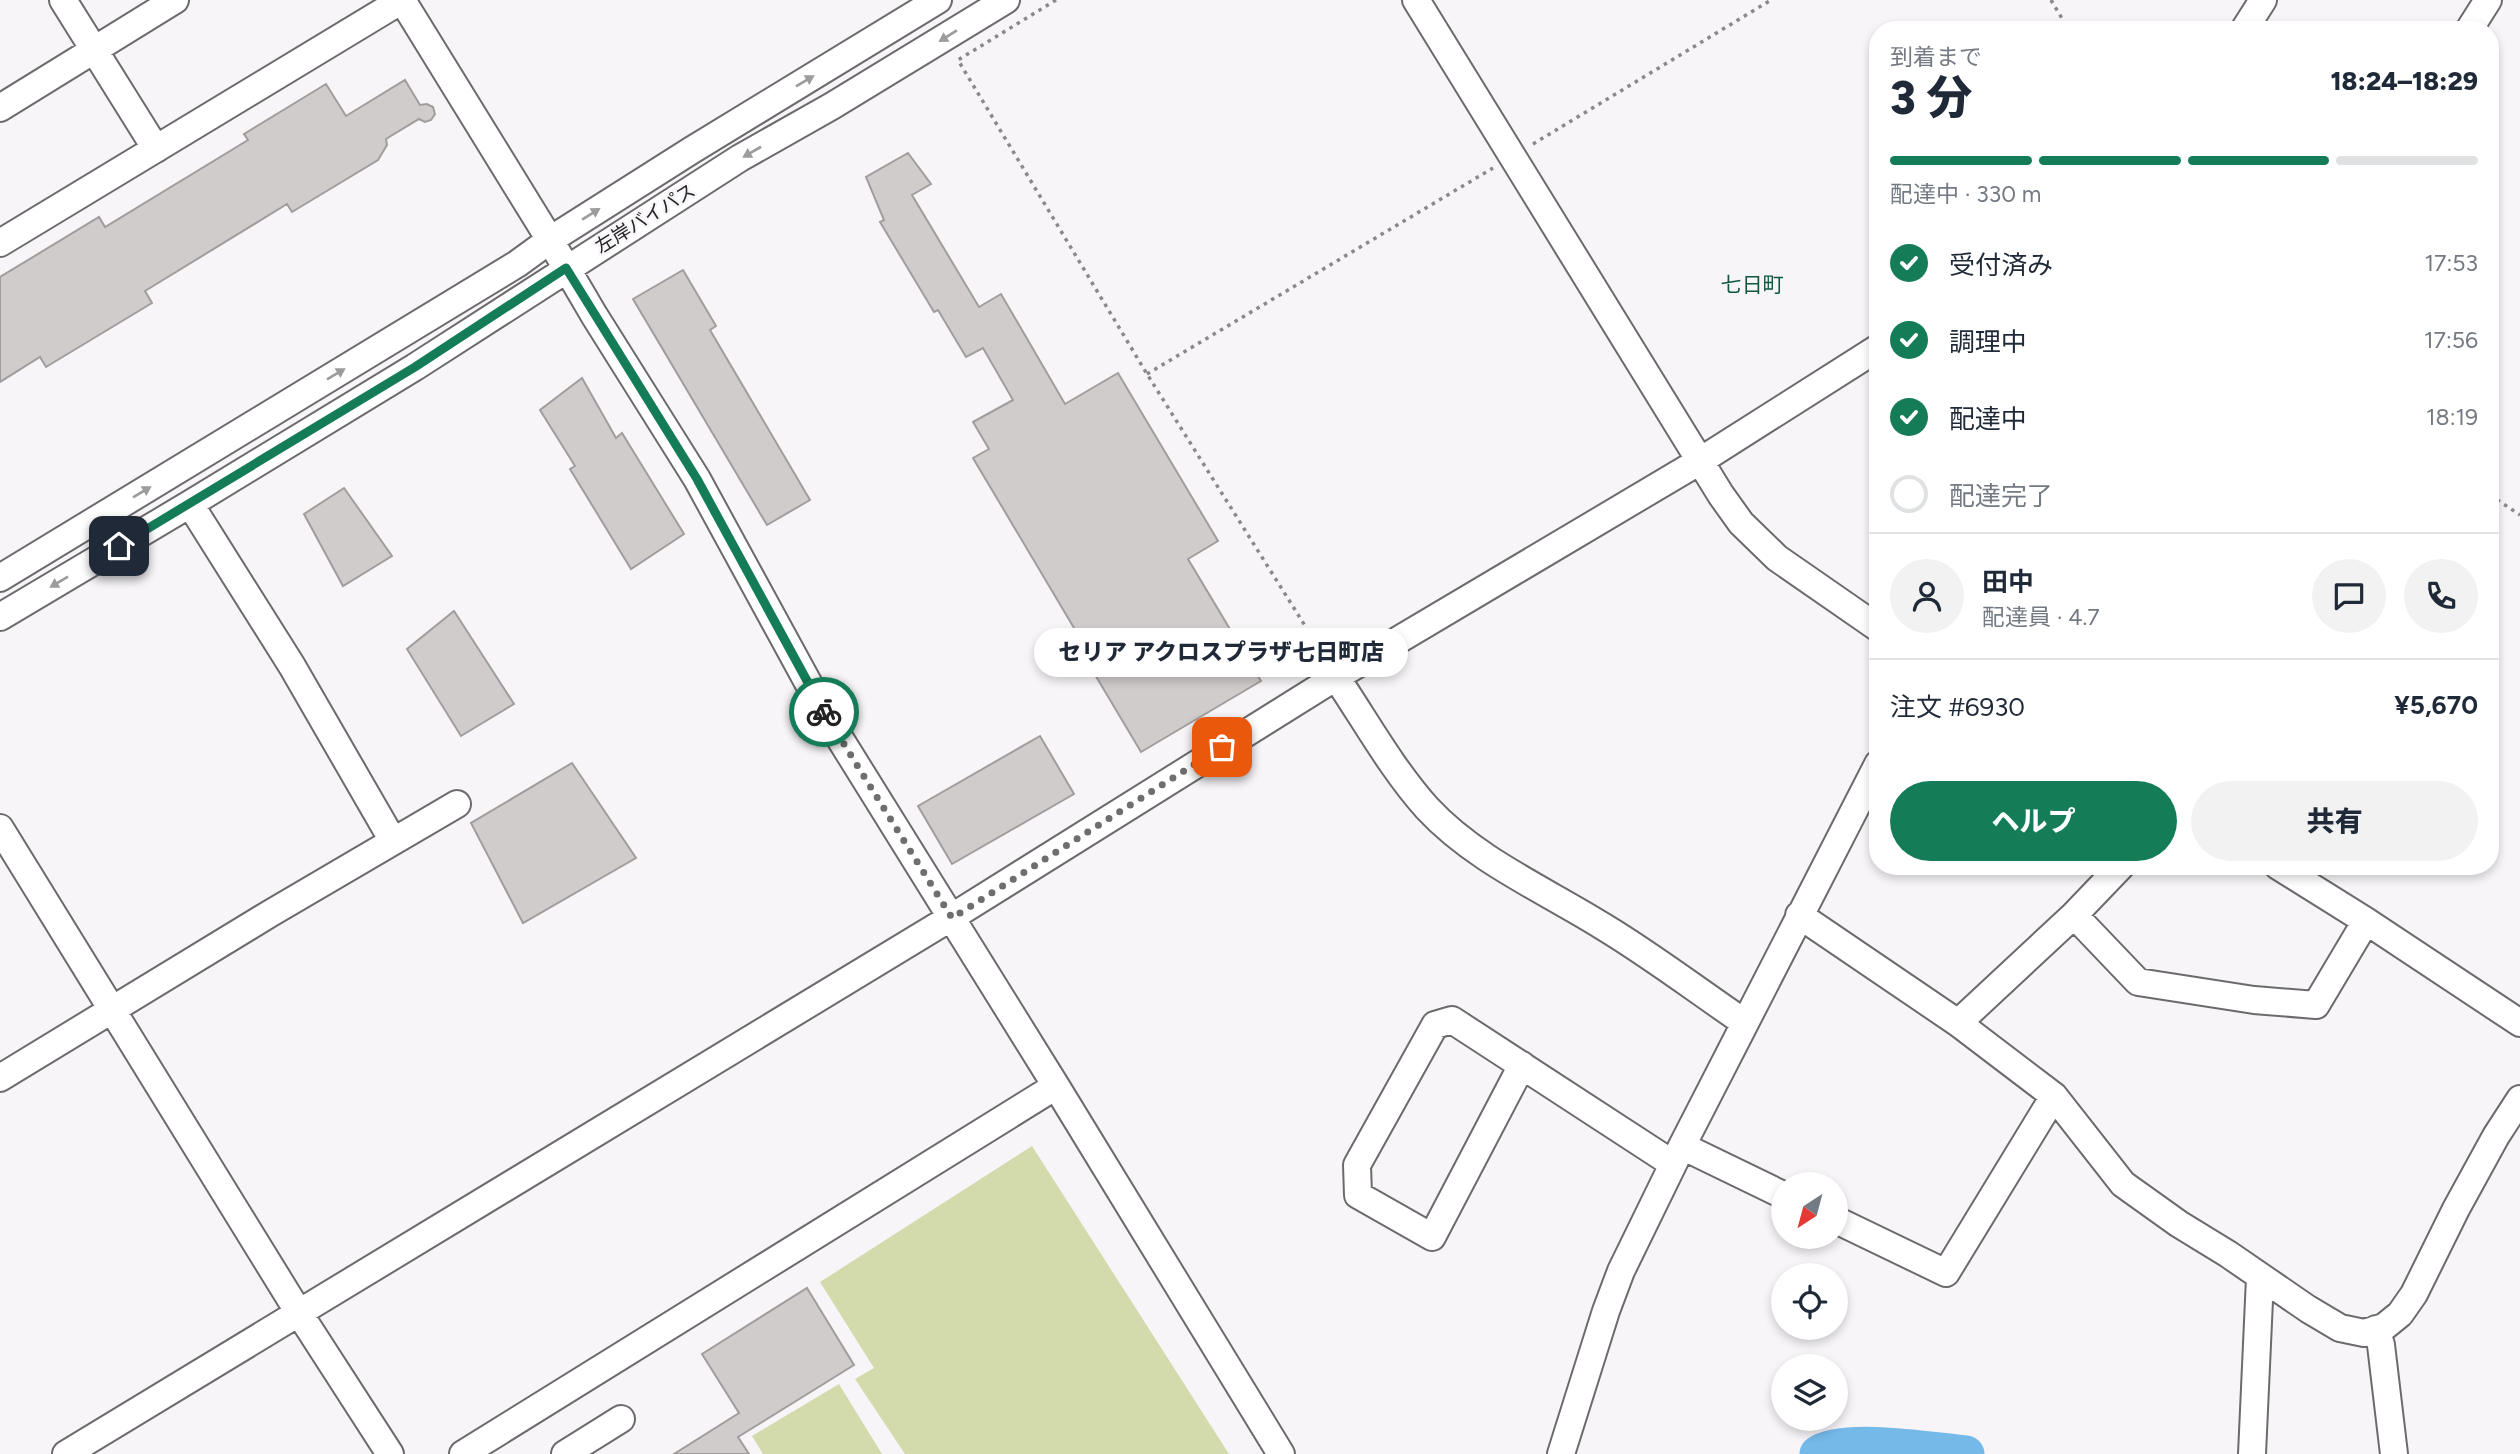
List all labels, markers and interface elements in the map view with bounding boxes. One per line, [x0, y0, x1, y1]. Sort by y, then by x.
one-way arrow [938, 30, 958, 43]
text: 到着まで [1890, 43, 1982, 71]
text: 18:24–18:29 [2331, 65, 2478, 97]
text: 3 分 [1890, 70, 1973, 126]
one-way arrow [796, 75, 815, 87]
one-way arrow [742, 146, 762, 158]
street label: 左岸バイパス [591, 179, 700, 258]
text: 配達中 · 330 m [1890, 180, 2041, 208]
one-way arrow [582, 207, 601, 220]
icon: check [1890, 244, 1928, 282]
text: 受付済み [1949, 249, 2053, 281]
text: 17:53 [2425, 249, 2478, 277]
district label: 七日町 [1721, 272, 1784, 297]
icon: check [1890, 321, 1928, 359]
text: 調理中 [1949, 326, 2027, 358]
text: 17:56 [2424, 326, 2478, 354]
one-way arrow [327, 368, 346, 380]
icon: check [1890, 398, 1928, 436]
text: 配達中 [1949, 403, 2027, 435]
text: 18:19 [2426, 403, 2478, 431]
text: 配達完了 [1949, 480, 2053, 512]
one-way arrow [133, 486, 152, 498]
pin [89, 516, 149, 576]
icon: home [100, 527, 138, 565]
button: person [1890, 559, 1964, 633]
button: chat [2312, 559, 2386, 633]
button: phone [2404, 559, 2478, 633]
text: 田中 [1982, 566, 2034, 598]
one-way arrow [50, 575, 69, 588]
text: 配達員 · 4.7 [1982, 603, 2100, 631]
callout: セリア アクロスプラザ七日町店 [1035, 628, 1409, 677]
text: セリア アクロスプラザ七日町店 [1058, 638, 1384, 666]
courier [789, 677, 859, 747]
text: ¥5,670 [2394, 689, 2478, 721]
text: 注文 #6930 [1890, 691, 2025, 723]
icon: bike [805, 693, 843, 731]
pin [1192, 717, 1252, 777]
icon: bag [1203, 728, 1241, 766]
button: ヘルプ [1890, 781, 2177, 861]
button: 共有 [2191, 781, 2478, 861]
north arrow [1771, 1172, 1848, 1250]
map controls [1771, 1172, 1848, 1431]
button: locate [1771, 1263, 1848, 1340]
button: layers [1771, 1354, 1848, 1431]

